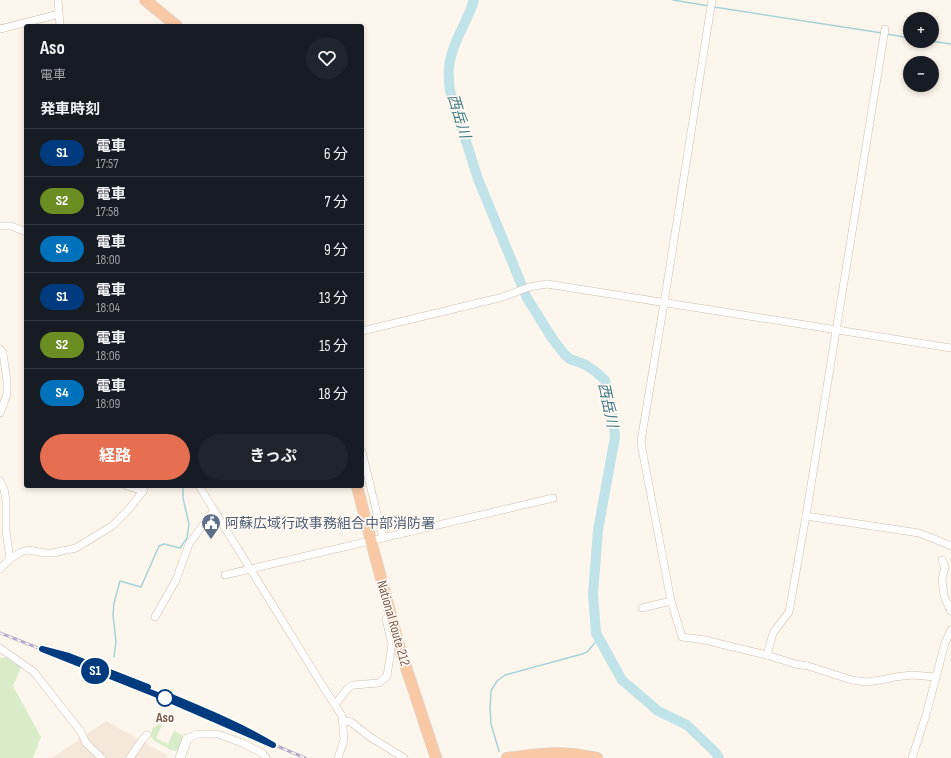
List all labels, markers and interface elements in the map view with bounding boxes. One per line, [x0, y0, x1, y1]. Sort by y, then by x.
map controls [903, 12, 939, 92]
button: + [903, 12, 939, 48]
text: Aso [40, 37, 65, 60]
button: heart [306, 37, 348, 79]
button: − [903, 56, 939, 92]
text: 電車 [40, 67, 66, 83]
water label: 西岳川 [443, 92, 475, 142]
text: 発車時刻 [40, 100, 100, 119]
text: 電車 [96, 137, 126, 156]
text: S1 [56, 144, 68, 161]
text: 6 分 [324, 145, 348, 164]
text: 17:57 [96, 156, 118, 172]
text: 電車 [96, 185, 126, 204]
text: S2 [56, 192, 68, 209]
text: 7 分 [325, 193, 348, 212]
text: 17:58 [96, 204, 119, 220]
text: 電車 [96, 233, 126, 252]
text: S4 [55, 240, 69, 257]
text: 9 分 [324, 241, 348, 260]
text: 18:00 [96, 252, 120, 268]
text: 電車 [96, 281, 126, 300]
text: S1 [56, 288, 68, 305]
text: 13 分 [319, 289, 348, 308]
text: 18:04 [96, 300, 120, 316]
text: 電車 [96, 329, 126, 348]
text: S2 [56, 336, 68, 353]
text: 15 分 [319, 337, 348, 356]
text: 18:06 [96, 348, 120, 364]
text: 電車 [96, 377, 126, 396]
water label: 西岳川 [594, 381, 622, 431]
text: S4 [55, 384, 69, 401]
text: 18 分 [319, 385, 348, 404]
text: 18:09 [96, 396, 120, 412]
button: 経路 [40, 434, 190, 480]
button: きっぷ [198, 434, 348, 480]
public building icon: 阿蘇広域行政事務組合中部消防署 [200, 512, 222, 540]
place label: 阿蘇広域行政事務組合中部消防署 [225, 515, 435, 532]
street label: National Route 212 [373, 578, 414, 668]
line badge: S1 [77, 658, 113, 684]
text: S1 [89, 662, 101, 679]
marker: Aso [156, 689, 174, 707]
place label: Aso [155, 709, 174, 726]

